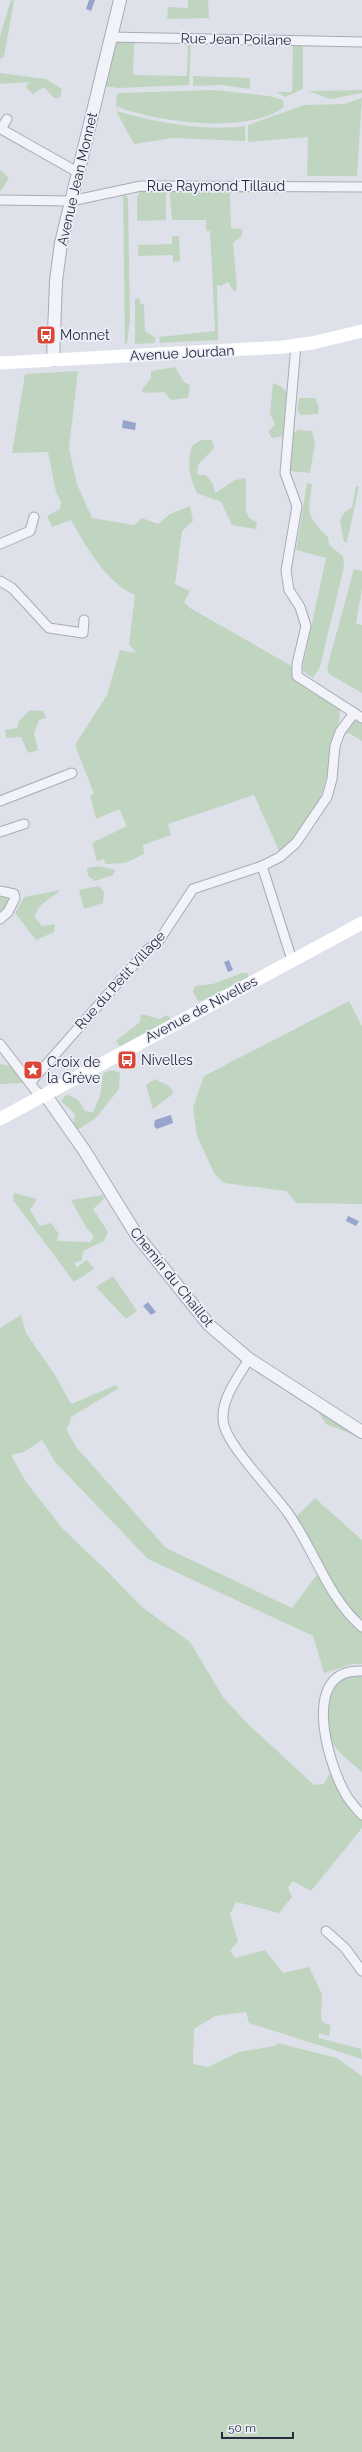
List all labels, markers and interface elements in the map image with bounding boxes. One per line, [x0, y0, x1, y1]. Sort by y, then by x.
street label: Rue Jean Poilane [181, 30, 291, 48]
street label: Avenue Jean Monnet [54, 111, 100, 247]
street label: Rue Raymond Tillaud [147, 178, 285, 194]
bus stop icon: Monnet [35, 324, 57, 346]
place label: Monnet [60, 327, 110, 343]
street label: Avenue Jourdan [129, 342, 235, 364]
street label: Rue du Petit Village [72, 928, 168, 1032]
street label: Avenue de Nivelles [142, 972, 260, 1045]
bus stop icon: Nivelles [116, 1049, 138, 1071]
place label: Nivelles [141, 1052, 193, 1068]
place label: Croix de la Grève [47, 1054, 100, 1086]
place icon: Croix de la Grève [22, 1059, 44, 1081]
street label: Chemin du Chaillot [127, 1224, 217, 1330]
scale bar [222, 2414, 293, 2440]
text: 50 m [228, 2421, 256, 2435]

